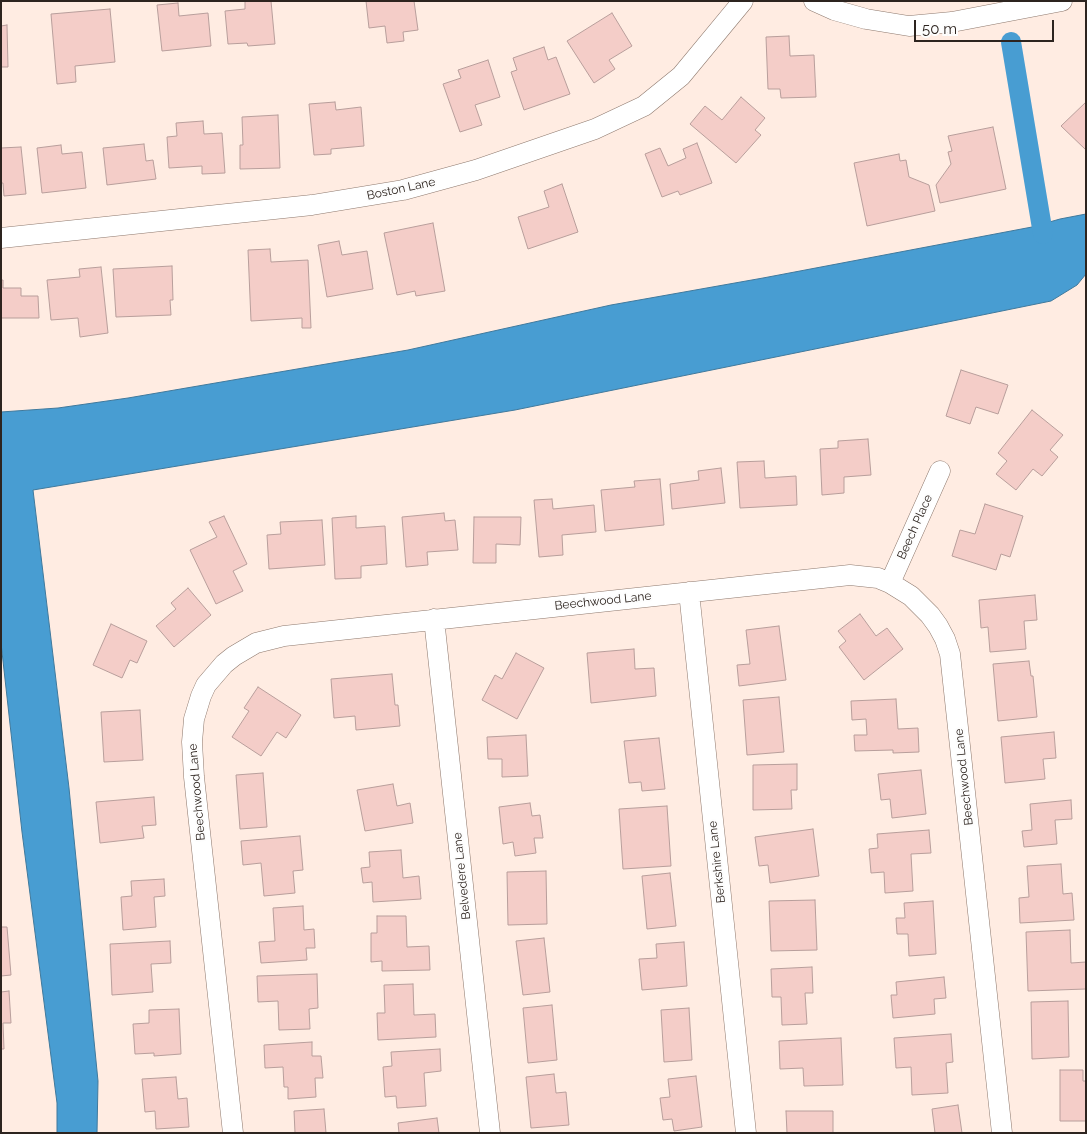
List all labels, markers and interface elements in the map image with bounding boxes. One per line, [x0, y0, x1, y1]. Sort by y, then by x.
scale bar [917, 10, 1057, 42]
text: 50 m [922, 20, 957, 38]
street label: Boston Lane [365, 175, 437, 203]
street label: Beech Place [894, 492, 936, 562]
street label: Beechwood Lane [554, 589, 652, 613]
street label: Beechwood Lane [952, 728, 976, 826]
street label: Beechwood Lane [186, 743, 208, 841]
street label: Berkshire Lane [706, 820, 728, 904]
street label: Belvedere Lane [450, 832, 474, 920]

